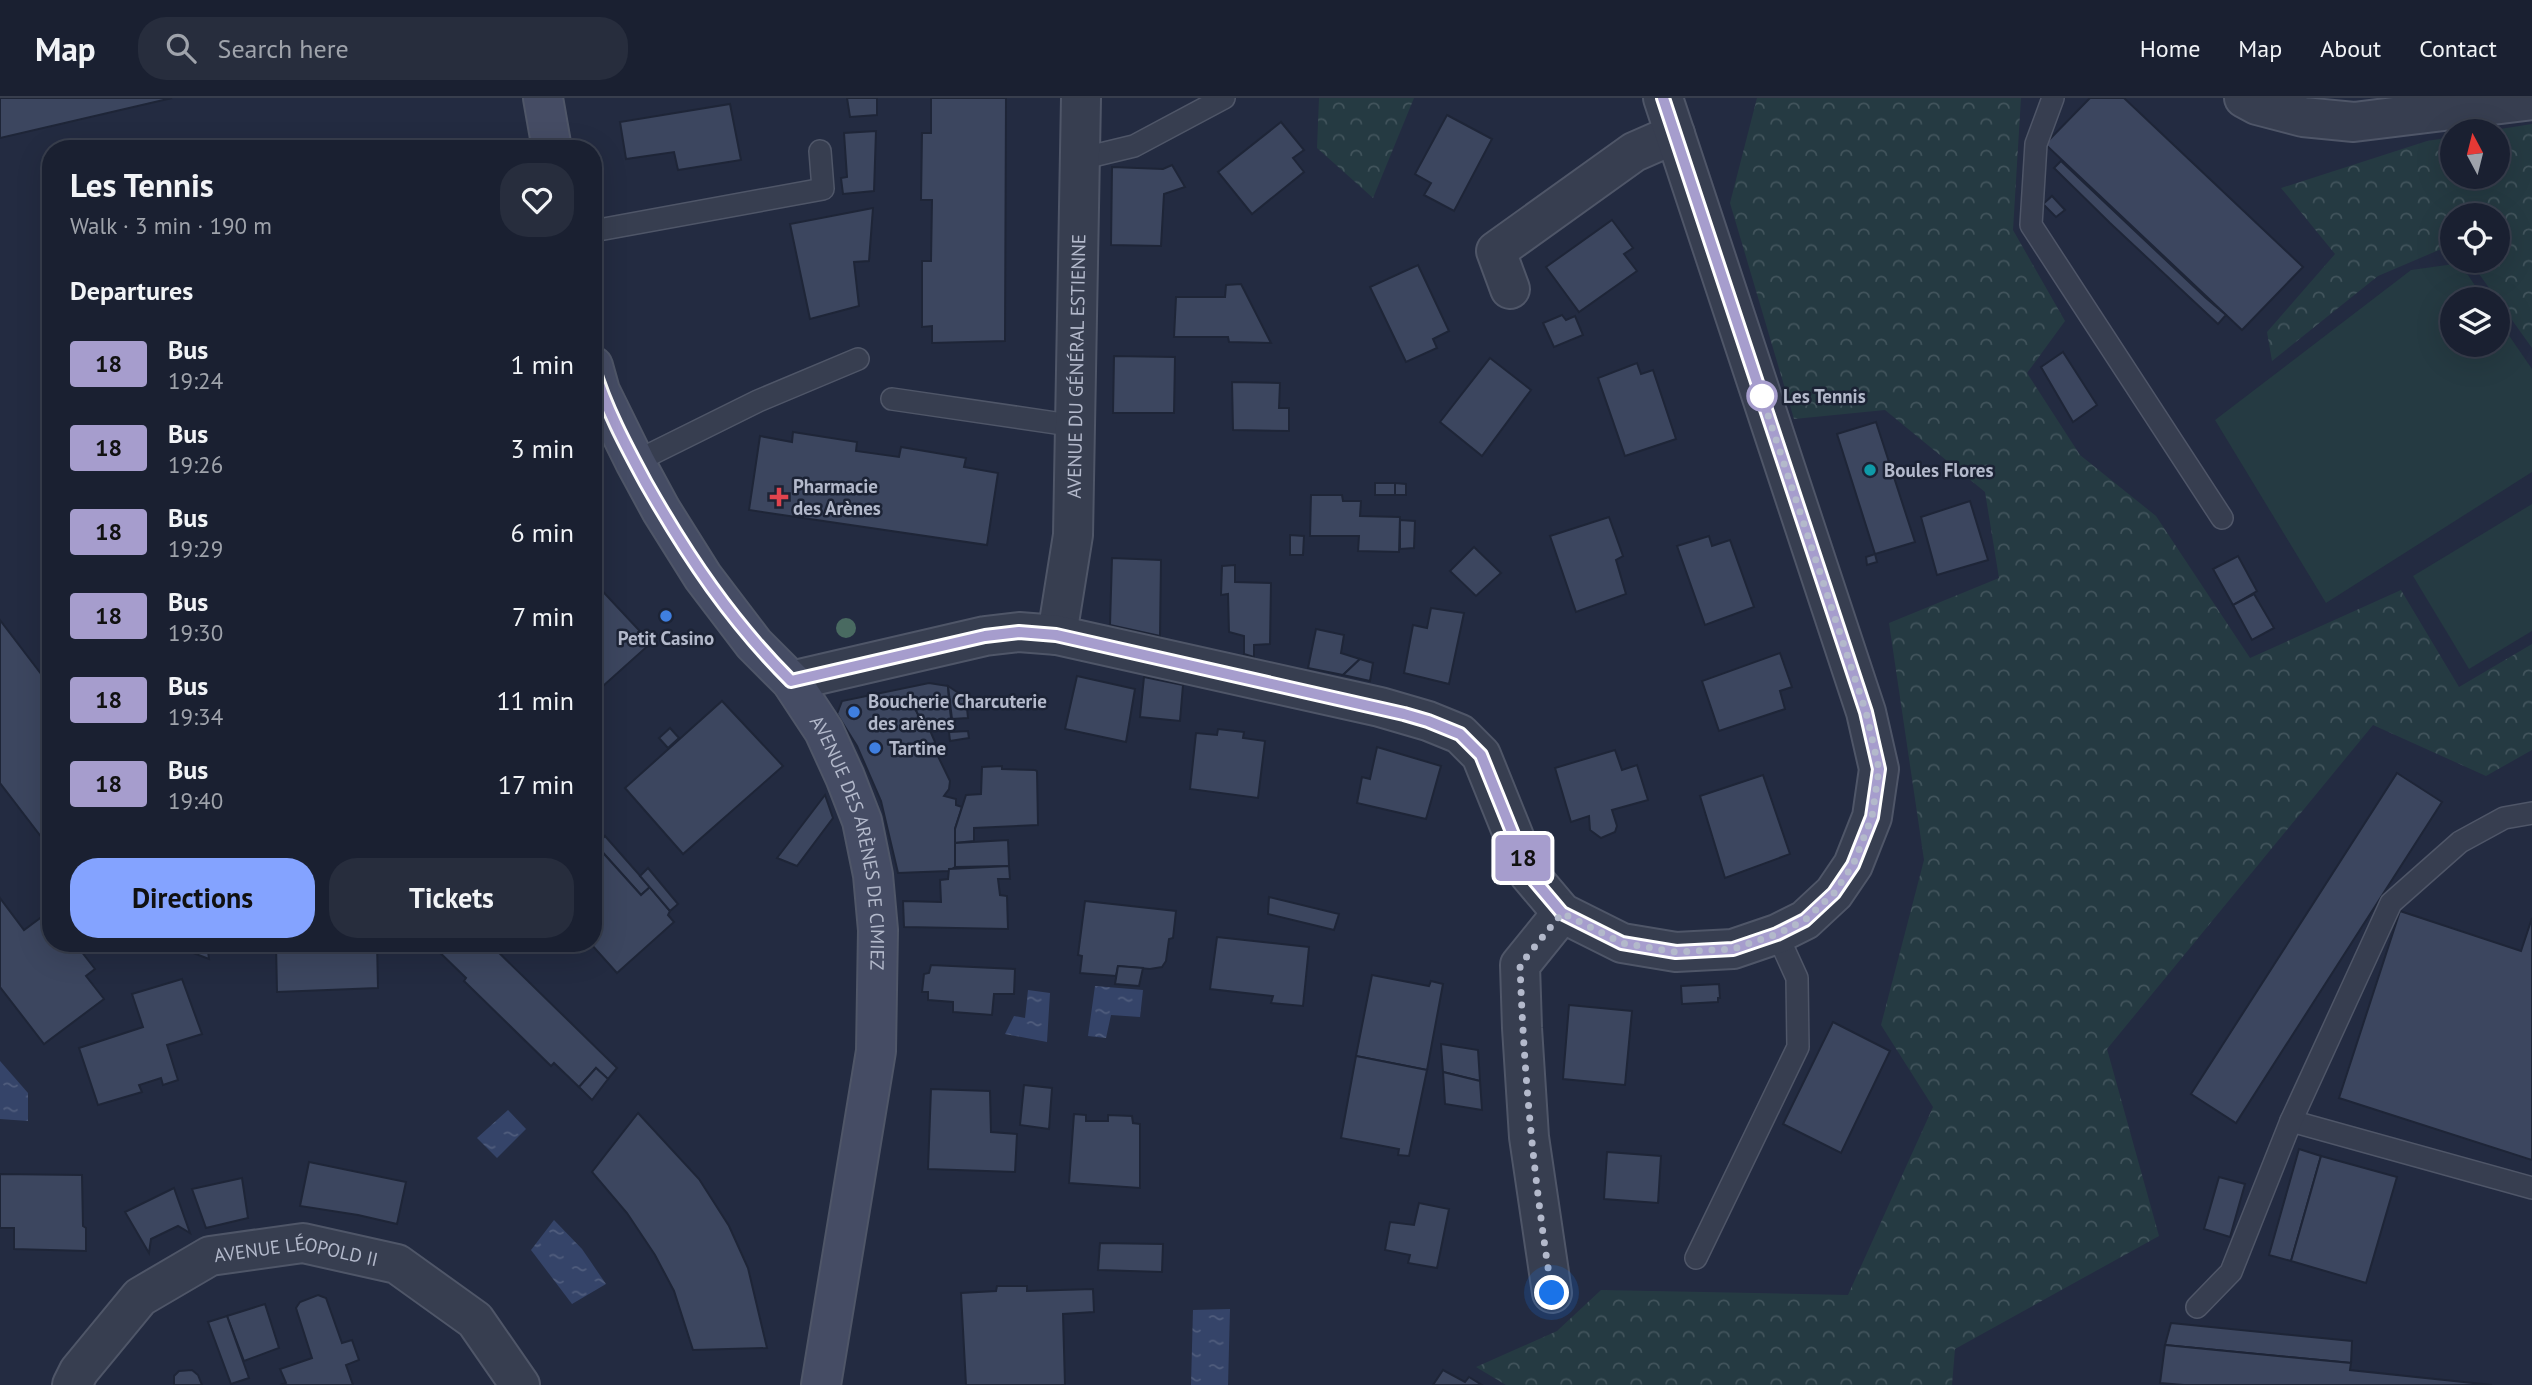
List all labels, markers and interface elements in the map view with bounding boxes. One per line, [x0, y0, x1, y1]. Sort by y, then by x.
search box [138, 17, 628, 80]
text: Map [35, 27, 96, 70]
icon: search [162, 29, 200, 67]
text: Search here [218, 32, 349, 65]
text: Home [2140, 33, 2200, 64]
text: Map [2238, 33, 2282, 64]
text: About [2320, 33, 2381, 64]
text: Contact [2419, 33, 2497, 64]
north arrow [2440, 119, 2510, 189]
map controls [2440, 119, 2510, 357]
text: Les Tennis [70, 163, 214, 206]
button: heart [500, 163, 574, 237]
button: locate [2440, 203, 2510, 273]
text: Walk · 3 min · 190 m [70, 211, 272, 240]
street label: AVENUE DU GÉNÉRAL ESTIENNE [1062, 234, 1091, 499]
text: Departures [70, 274, 193, 307]
button: layers [2440, 287, 2510, 357]
text: Bus [168, 333, 208, 366]
text: 18 [95, 348, 122, 379]
text: 1 min [511, 348, 574, 381]
text: 19:24 [168, 366, 223, 395]
marker: Les Tennis [1747, 381, 1777, 411]
place label: Les Tennis [1783, 384, 1866, 408]
text: Bus [168, 417, 208, 450]
text: 18 [95, 432, 122, 463]
text: 3 min [511, 432, 574, 465]
text: 19:26 [168, 450, 223, 479]
place label: Boules Flores [1884, 458, 1994, 482]
marker: Boules Flores [1862, 462, 1878, 478]
place label: Pharmacie des Arènes [793, 474, 881, 520]
marker: Pharmacie des Arènes [771, 489, 787, 505]
text: Bus [168, 501, 208, 534]
text: 18 [95, 516, 122, 547]
text: 6 min [511, 516, 574, 549]
text: 19:29 [168, 534, 223, 563]
text: Bus [168, 585, 208, 618]
text: 18 [95, 600, 122, 631]
text: 7 min [512, 600, 574, 633]
marker: Petit Casino [658, 608, 674, 624]
text: 19:30 [168, 618, 223, 647]
place label: Petit Casino [618, 626, 714, 650]
text: Bus [168, 669, 208, 702]
text: 18 [95, 684, 122, 715]
text: 11 min [496, 684, 574, 717]
place label: Boucherie Charcuterie des arènes [868, 689, 1047, 735]
text: 19:34 [168, 702, 223, 731]
marker: Boucherie Charcuterie des arènes [846, 704, 862, 720]
street label: AVENUE DES ARÈNES DE CIMIEZ [805, 710, 890, 970]
place label: Tartine [889, 736, 946, 760]
marker: Tartine [867, 740, 883, 756]
text: Bus [168, 753, 208, 786]
text: 18 [95, 768, 122, 799]
text: 17 min [498, 768, 574, 801]
text: 19:40 [168, 786, 223, 815]
line badge: 18 [1492, 835, 1554, 881]
text: 18 [1509, 842, 1537, 873]
button: Directions [70, 858, 315, 938]
button: Tickets [329, 858, 574, 938]
street label: AVENUE LÉOPOLD II [212, 1231, 380, 1271]
your location [1534, 1275, 1569, 1310]

